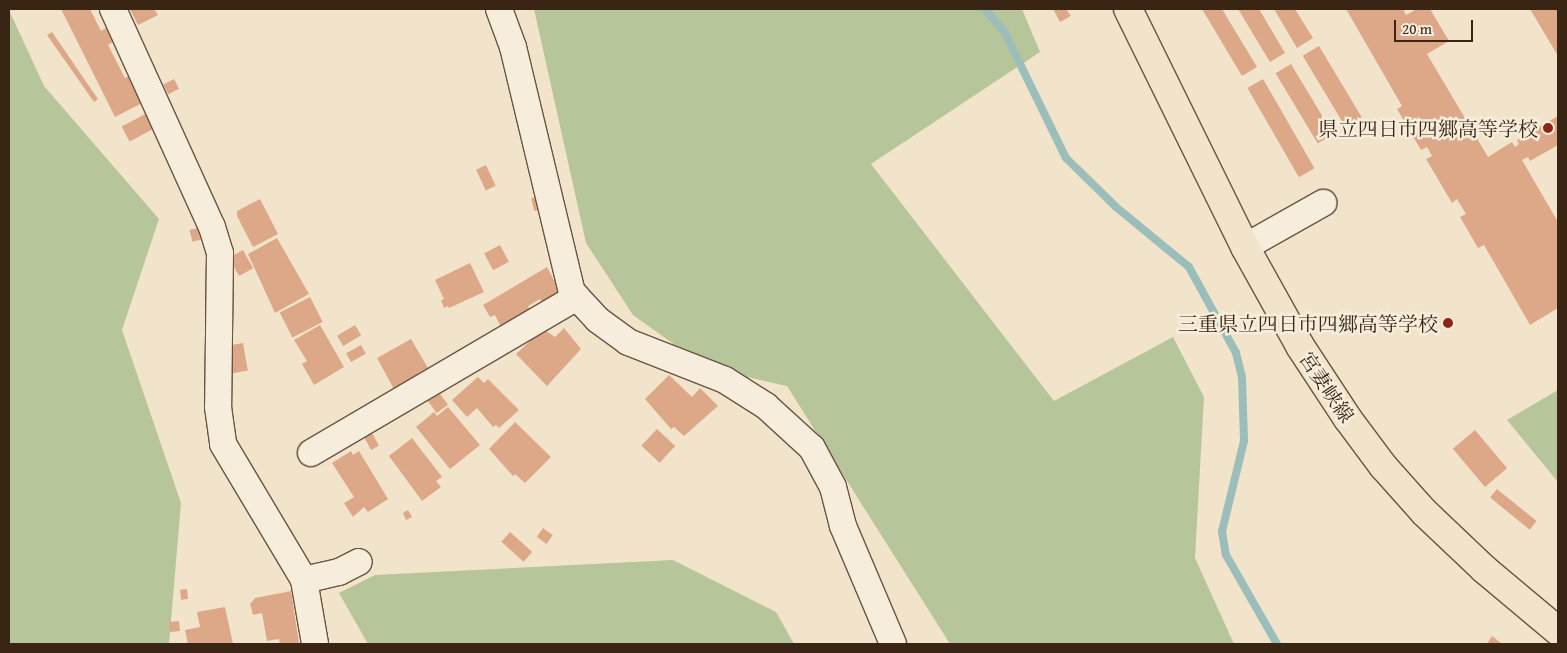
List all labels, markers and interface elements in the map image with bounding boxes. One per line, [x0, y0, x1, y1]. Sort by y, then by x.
scale bar [1397, 10, 1476, 42]
text: 20 m [1402, 18, 1432, 39]
place label: 県立四日市四郷高等学校 [1318, 116, 1538, 140]
marker: 県立四日市四郷高等学校 [1542, 122, 1554, 134]
place label: 三重県立四日市四郷高等学校 [1178, 311, 1438, 335]
marker: 三重県立四日市四郷高等学校 [1442, 317, 1454, 329]
street label: 宮妻峡線 [1295, 347, 1359, 427]

